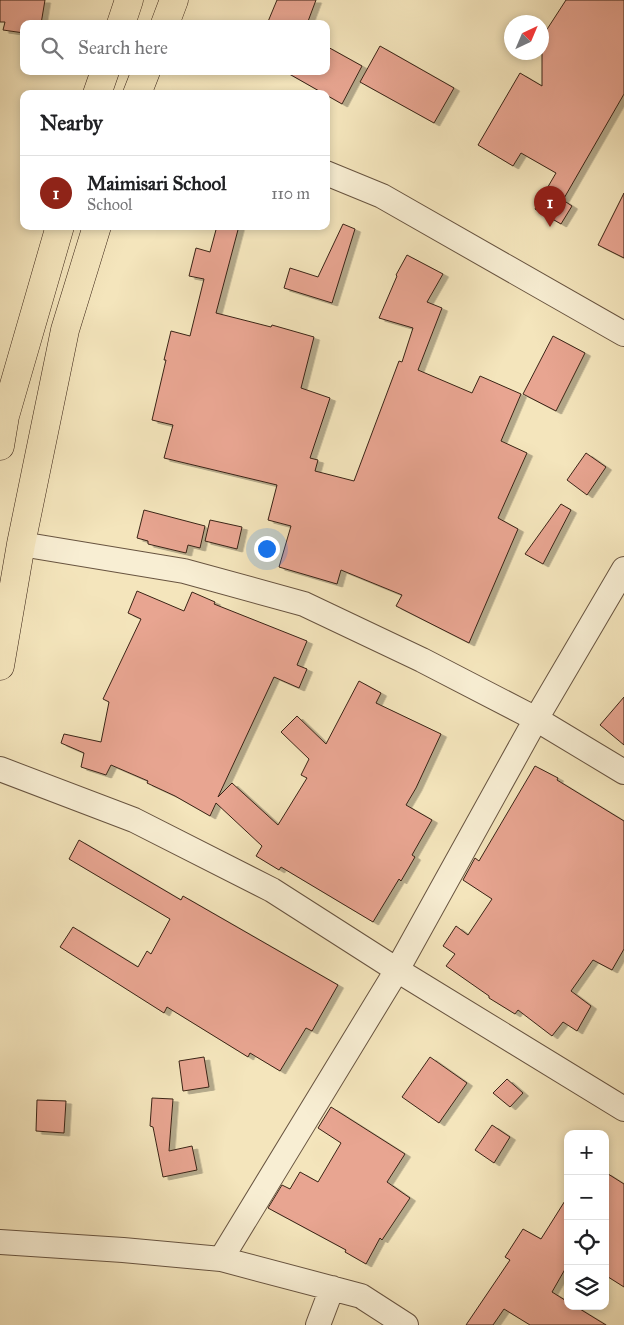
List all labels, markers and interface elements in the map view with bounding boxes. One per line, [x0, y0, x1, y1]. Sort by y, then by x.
north arrow [504, 15, 549, 60]
search box [20, 20, 330, 75]
icon: search [38, 34, 66, 62]
text: Search here [78, 36, 168, 59]
text: Nearby [40, 110, 103, 136]
text: Maimisari School [87, 172, 226, 195]
text: 1 [53, 184, 59, 203]
text: 110 m [271, 184, 310, 203]
pin: 1 [534, 186, 566, 227]
text: School [87, 195, 132, 214]
your location [254, 536, 280, 562]
map controls [564, 1130, 609, 1310]
button: + [564, 1130, 609, 1175]
button: − [564, 1175, 609, 1220]
button: locate [564, 1220, 609, 1265]
button: layers [564, 1265, 609, 1310]

